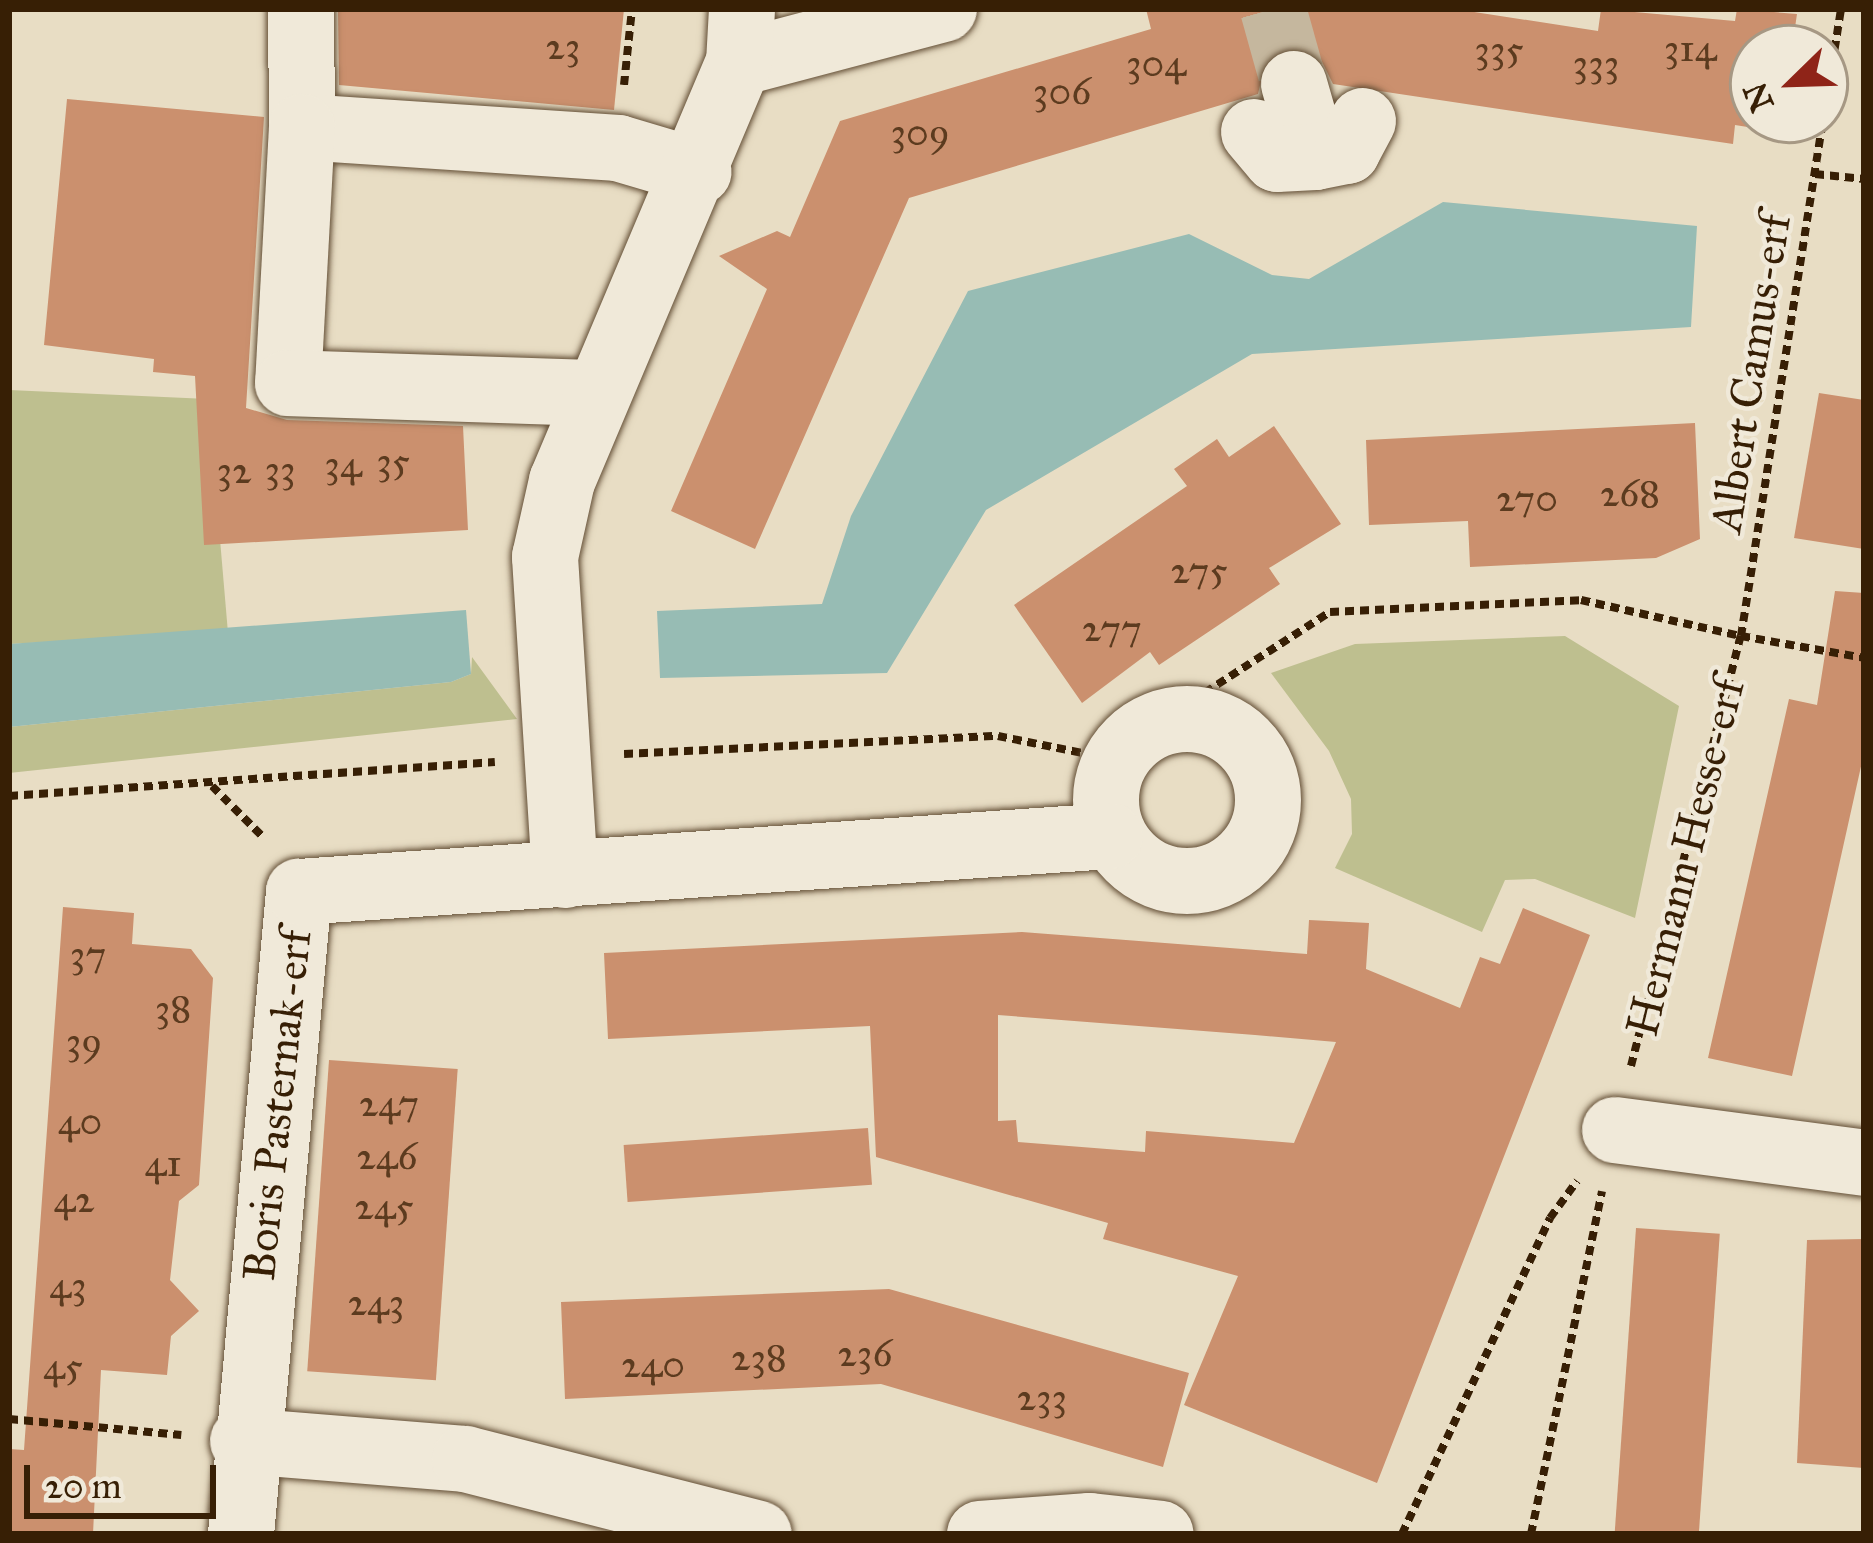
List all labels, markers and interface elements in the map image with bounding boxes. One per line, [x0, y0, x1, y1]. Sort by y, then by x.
house number: 23 [546, 23, 580, 69]
north arrow [1729, 24, 1849, 144]
house number: 314 [1664, 25, 1716, 71]
house number: 335 [1474, 26, 1524, 72]
house number: 304 [1126, 40, 1186, 86]
house number: 333 [1573, 40, 1619, 86]
house number: 306 [1033, 68, 1091, 114]
text: N [1735, 76, 1783, 118]
house number: 309 [890, 109, 950, 155]
street label: Albert Camus-erf [1698, 210, 1802, 536]
house number: 35 [376, 438, 410, 484]
house number: 34 [324, 441, 362, 487]
house number: 33 [264, 446, 296, 492]
house number: 32 [217, 447, 251, 493]
house number: 268 [1600, 470, 1660, 516]
house number: 270 [1496, 475, 1558, 521]
house number: 275 [1170, 547, 1228, 593]
house number: 277 [1082, 605, 1142, 651]
street label: Hermann Hesse-erf [1614, 672, 1756, 1042]
street label: Boris Pasternak-erf [232, 926, 322, 1284]
house number: 37 [70, 931, 106, 977]
house number: 38 [155, 985, 191, 1031]
house number: 39 [66, 1018, 102, 1064]
house number: 247 [359, 1080, 419, 1126]
house number: 40 [58, 1098, 102, 1144]
house number: 246 [357, 1133, 417, 1179]
house number: 41 [144, 1140, 182, 1186]
house number: 42 [54, 1176, 94, 1222]
house number: 245 [354, 1183, 414, 1229]
house number: 43 [49, 1262, 87, 1308]
house number: 243 [348, 1279, 404, 1325]
house number: 236 [838, 1330, 892, 1376]
house number: 238 [731, 1334, 787, 1380]
house number: 240 [621, 1341, 685, 1387]
house number: 45 [43, 1343, 83, 1389]
house number: 233 [1017, 1374, 1067, 1420]
scale bar [30, 1441, 222, 1515]
text: 20 m [45, 1464, 122, 1508]

